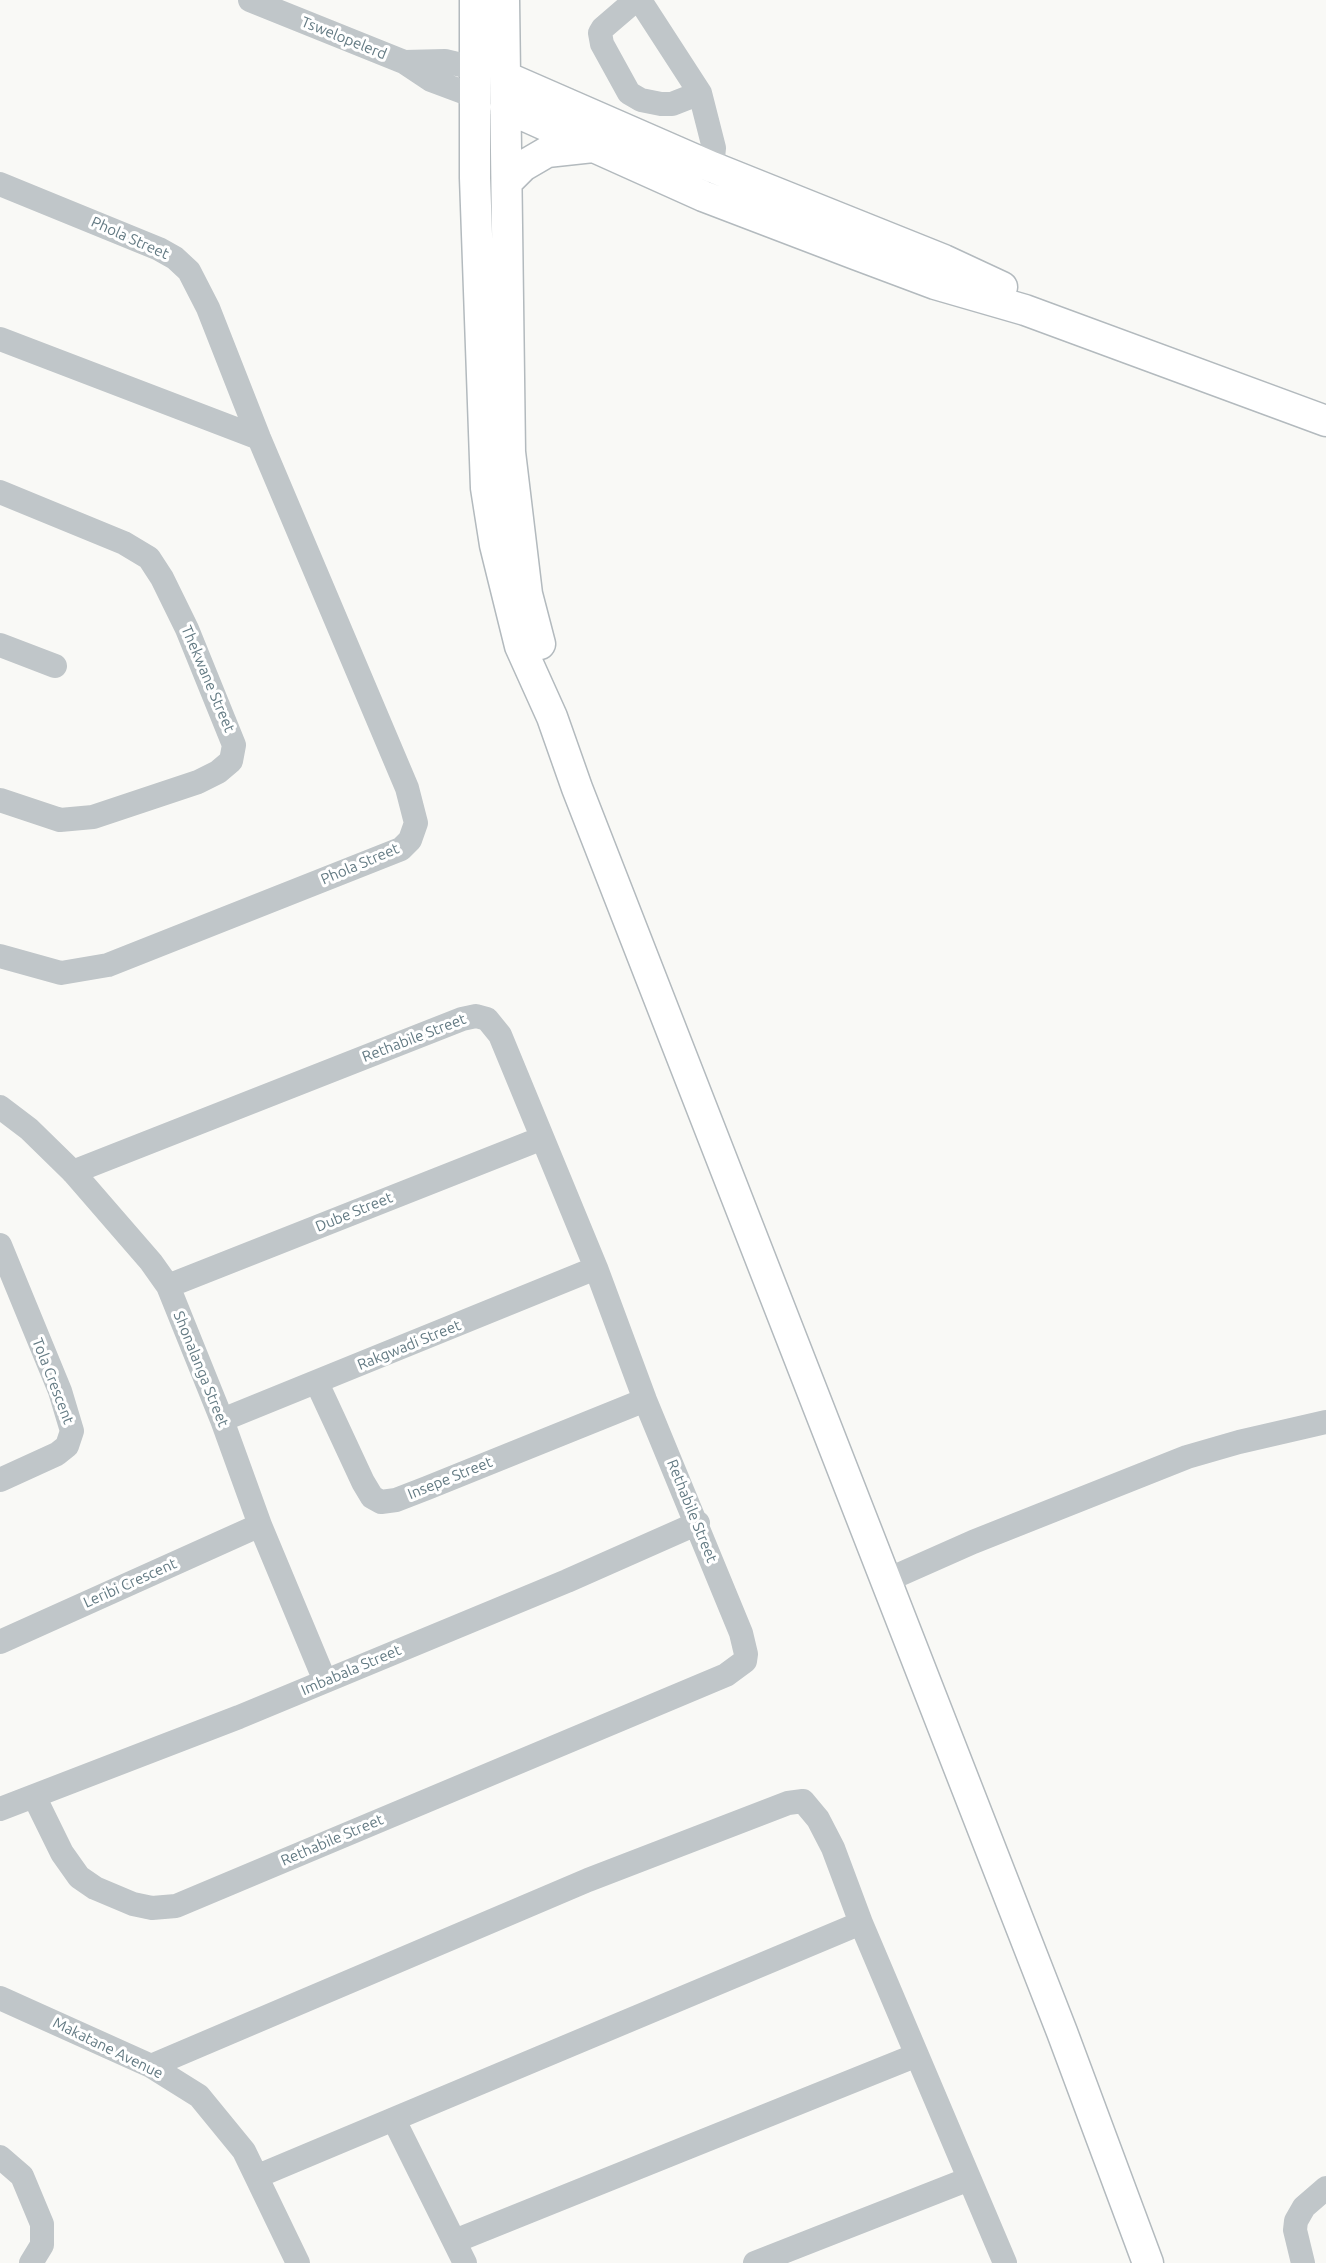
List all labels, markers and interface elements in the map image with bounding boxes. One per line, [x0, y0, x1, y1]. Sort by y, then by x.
street label: Tswelopelerd [299, 13, 389, 63]
street label: Phola Street [88, 213, 172, 263]
street label: Thekwane Street [177, 623, 239, 735]
street label: Phola Street [318, 839, 402, 889]
street label: Rethabile Street [360, 1010, 468, 1066]
street label: Dube Street [313, 1188, 395, 1236]
street label: Shonalanga Street [170, 1308, 232, 1430]
street label: Rakgwadi Street [355, 1316, 463, 1374]
street label: Tola Crescent [28, 1335, 78, 1427]
street label: Insepe Street [405, 1453, 495, 1503]
street label: Rethabile Street [663, 1457, 721, 1565]
street label: Leribi Crescent [80, 1554, 180, 1612]
street label: Imbabala Street [298, 1641, 404, 1699]
street label: Rethabile Street [278, 1810, 386, 1870]
street label: Makatane Avenue [50, 2014, 166, 2082]

